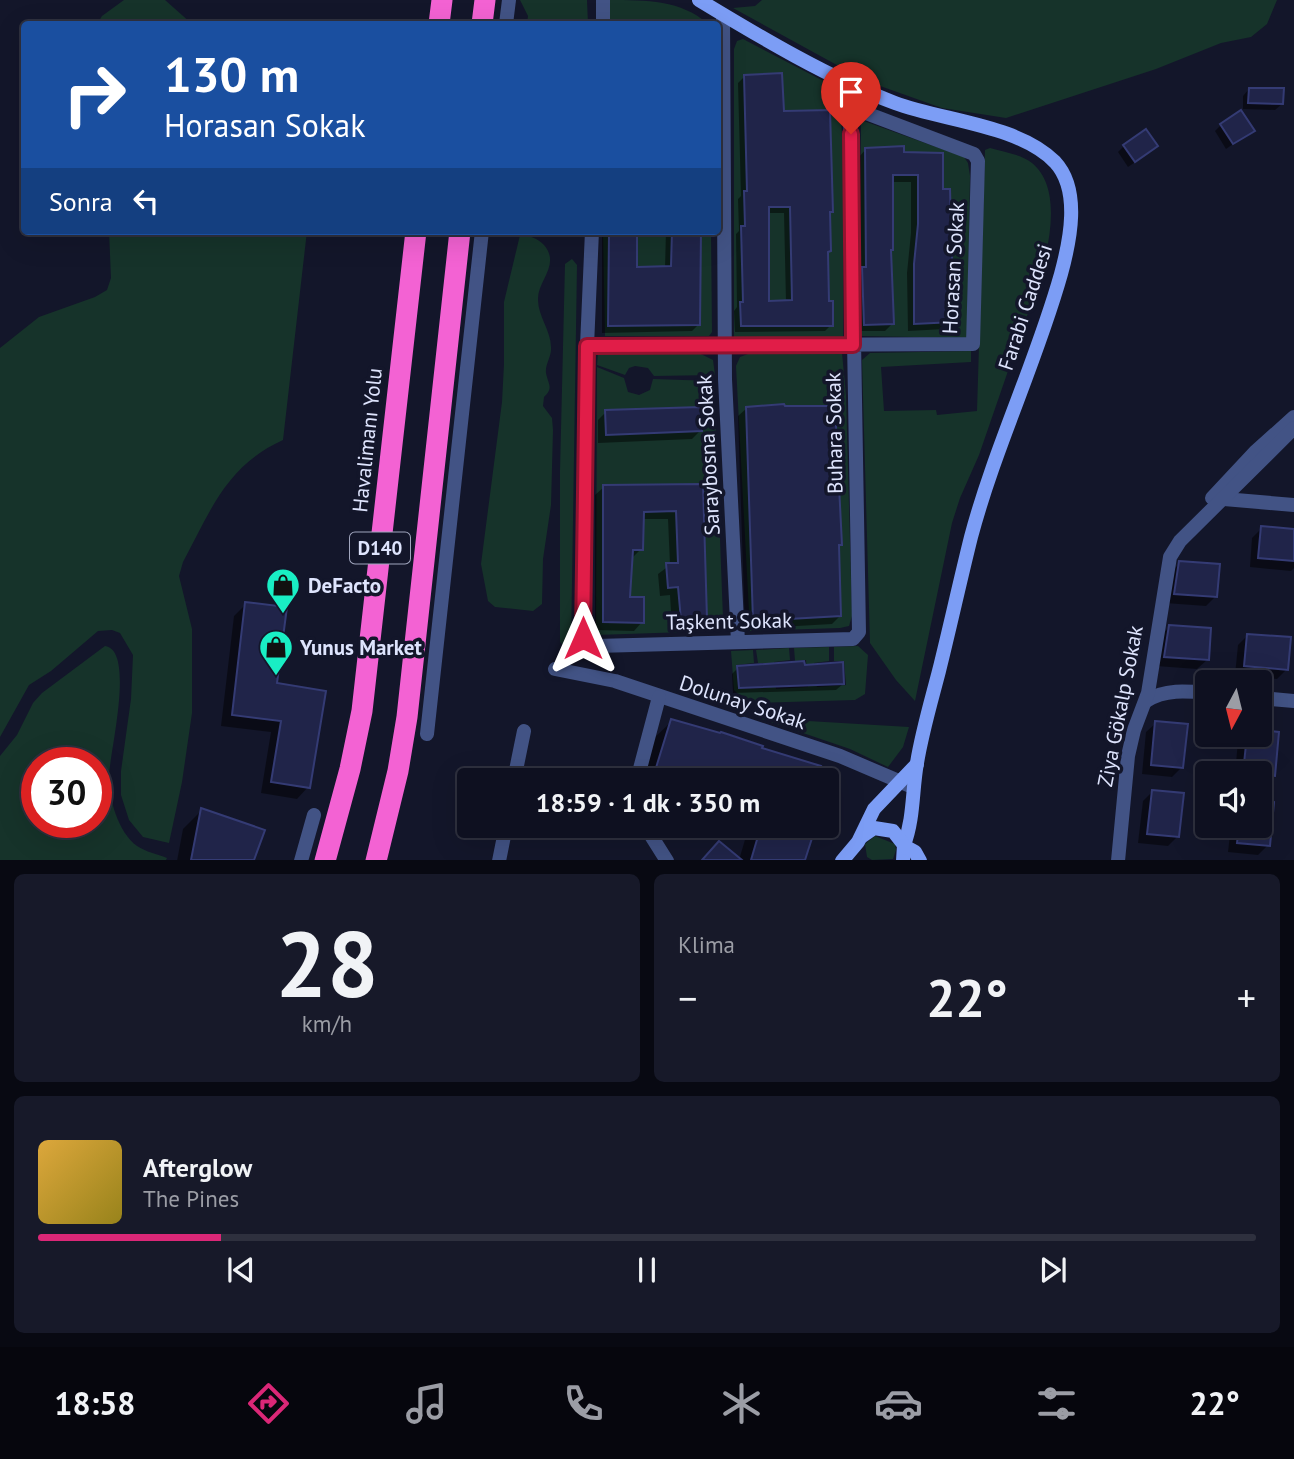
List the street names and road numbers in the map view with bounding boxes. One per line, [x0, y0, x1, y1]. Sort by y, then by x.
street label: Horasan Sokak [936, 201, 970, 335]
street label: Farabi Caddesi [992, 240, 1058, 374]
street label: Havalimanı Yolu [346, 366, 388, 514]
street label: Buhara Sokak [819, 372, 849, 494]
street label: Saraybosna Sokak [690, 374, 726, 536]
road number: D140 [350, 533, 410, 564]
street label: Taşkent Sokak [666, 606, 792, 636]
street label: Ziya Gökalp Sokak [1091, 623, 1149, 789]
street label: Dolunay Sokak [676, 669, 810, 735]

